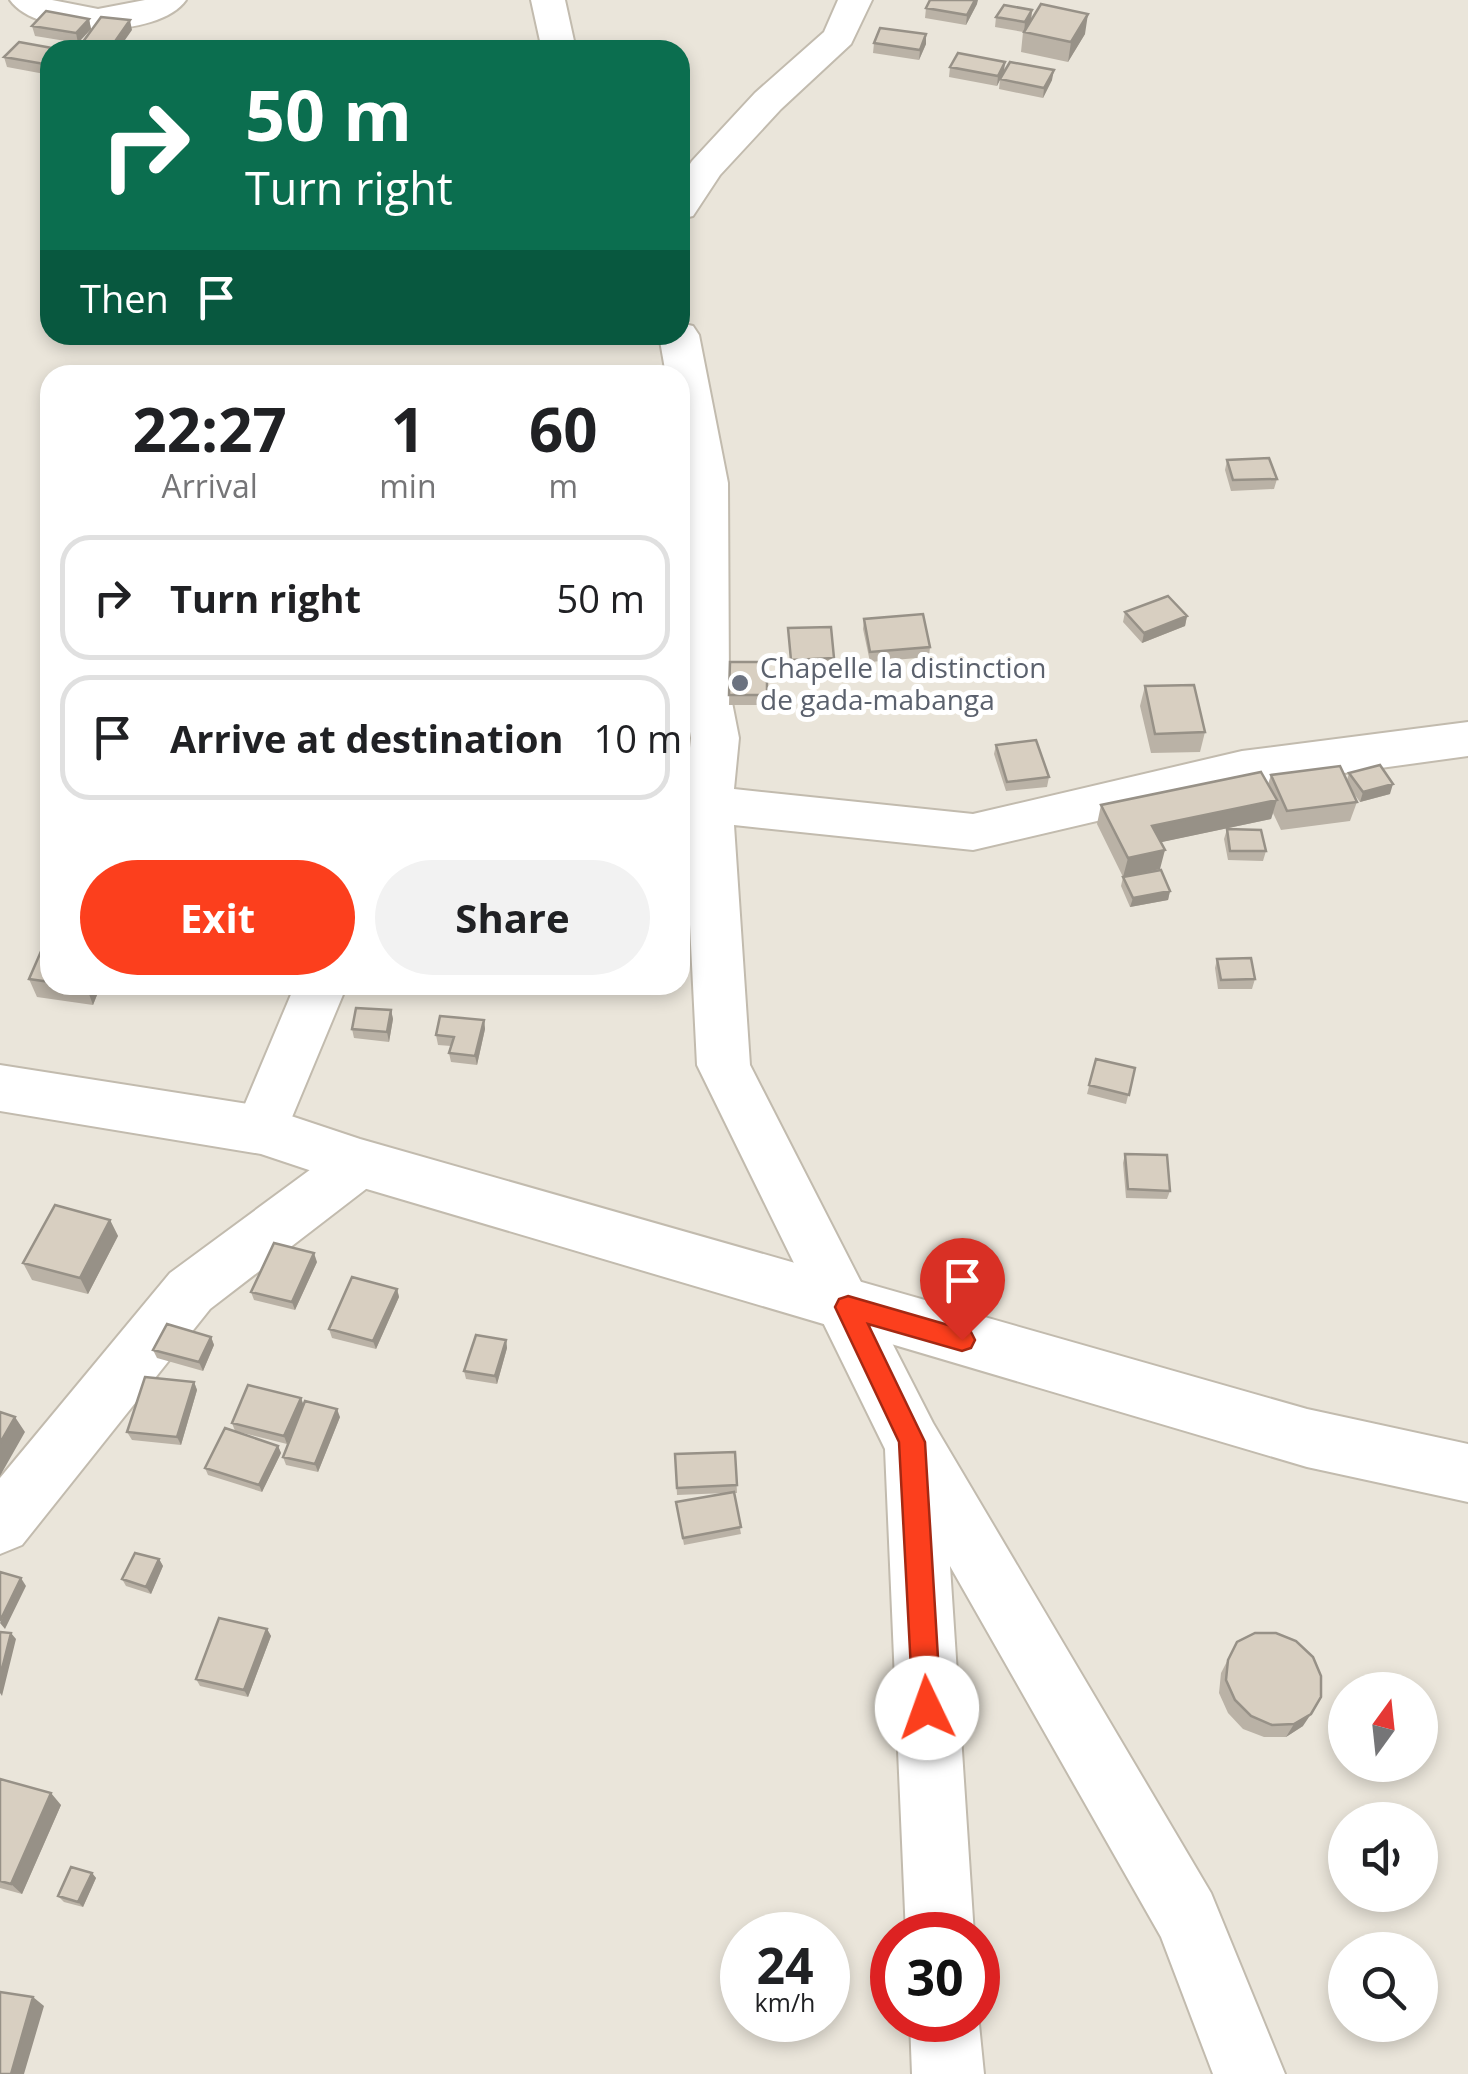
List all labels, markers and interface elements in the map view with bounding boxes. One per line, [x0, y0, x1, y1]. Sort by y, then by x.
text: 50 m [245, 66, 412, 162]
icon: right [80, 80, 210, 210]
text: Turn right [245, 157, 453, 218]
icon: arrive [189, 270, 244, 325]
text: Then [80, 272, 169, 324]
text: 22:27 [132, 388, 287, 470]
text: 1 [391, 388, 425, 470]
text: 60 [529, 388, 598, 470]
text: Arrival [161, 464, 258, 507]
text: min [379, 464, 437, 507]
text: m [548, 464, 578, 507]
icon: right [85, 570, 140, 625]
text: Turn right [170, 572, 361, 624]
text: 50 m [556, 572, 645, 624]
place label: Chapelle la distinction de gada-mabanga [760, 648, 1047, 718]
marker: Chapelle la distinction de gada-mabanga [729, 672, 751, 694]
icon: arrive [85, 710, 140, 765]
text: Arrive at destination [170, 712, 564, 764]
text: 10 m [594, 712, 682, 764]
button: Exit [80, 860, 355, 975]
button: Share [375, 860, 650, 975]
pin [920, 1238, 1005, 1341]
icon: arrive [935, 1253, 990, 1308]
position arrow [875, 1656, 979, 1760]
north arrow [1328, 1672, 1438, 1782]
map controls [1328, 1672, 1438, 2042]
button: sound [1328, 1802, 1438, 1912]
speed limit sign: 30 [870, 1912, 1000, 2042]
text: 24 [756, 1931, 814, 1999]
button: search [1328, 1932, 1438, 2042]
text: km/h [755, 1985, 815, 2019]

